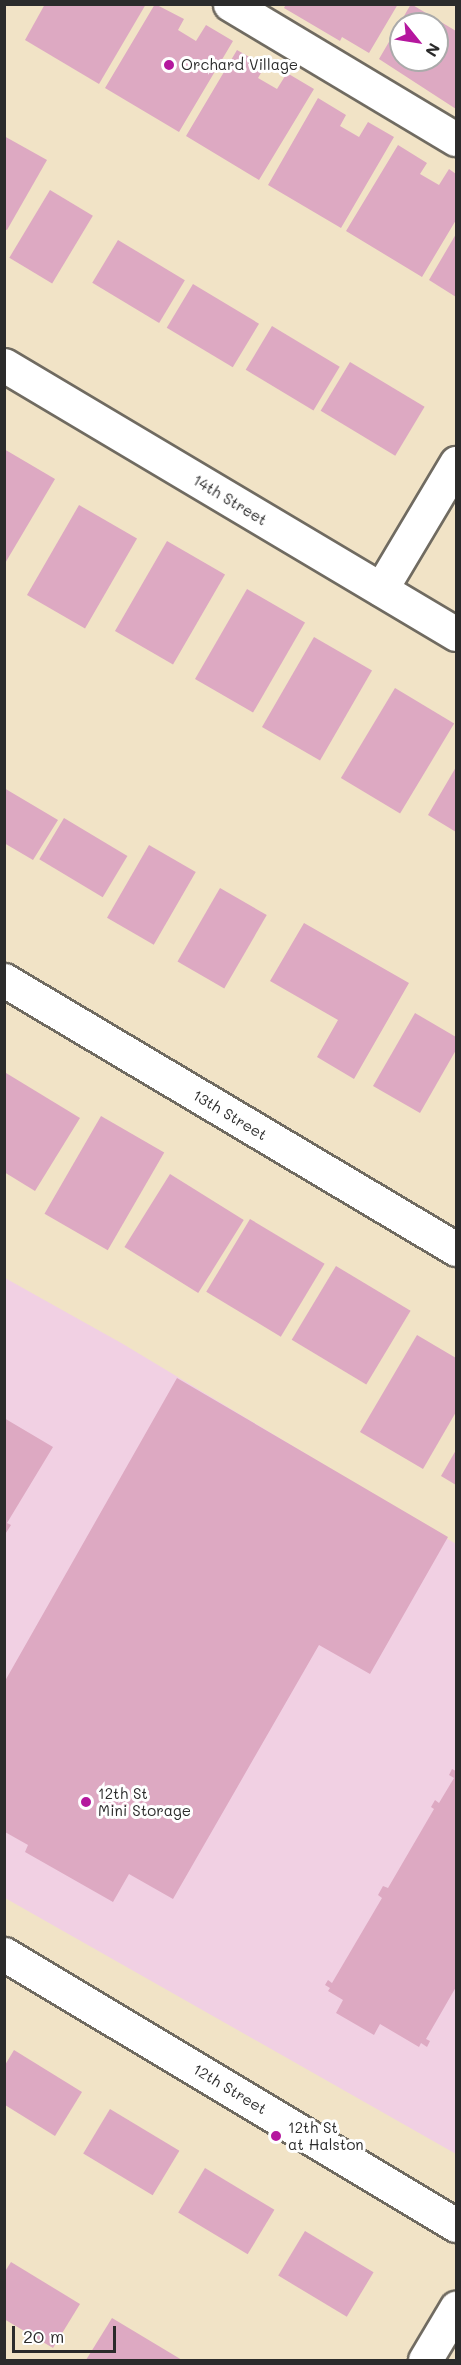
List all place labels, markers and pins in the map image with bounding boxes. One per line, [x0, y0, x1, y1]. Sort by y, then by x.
place label: Orchard Village [181, 56, 298, 74]
marker: Orchard Village [162, 58, 176, 72]
place label: 12th St Mini Storage [98, 1784, 191, 1819]
marker: 12th St Mini Storage [79, 1795, 93, 1809]
place label: 12th St at Halston [288, 2118, 364, 2153]
marker: 12th St at Halston [269, 2129, 283, 2143]

